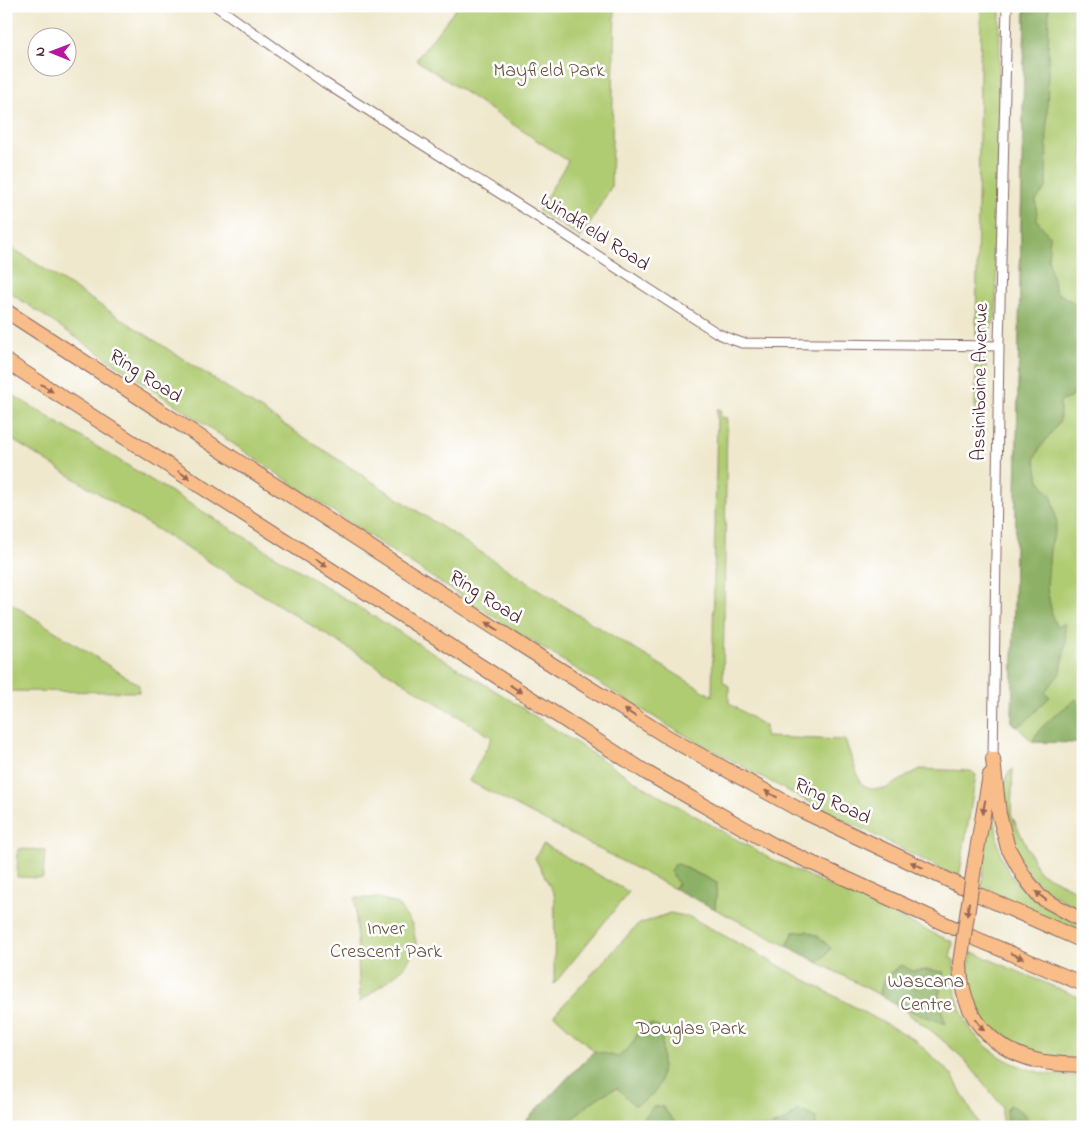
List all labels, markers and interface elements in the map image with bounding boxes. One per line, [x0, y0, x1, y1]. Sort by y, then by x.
north arrow [28, 28, 78, 78]
text: N [30, 47, 51, 57]
park label: Mayfield Park [493, 57, 605, 86]
street label: Windfield Road [533, 186, 655, 280]
street label: Assiniboine Avenue [965, 303, 997, 461]
street label: Ring Road [102, 343, 187, 412]
one-way arrow [41, 383, 54, 392]
one-way arrow [177, 471, 191, 480]
one-way arrow [314, 559, 327, 568]
street label: Ring Road [442, 564, 527, 633]
one-way arrow [486, 621, 499, 631]
one-way arrow [510, 684, 523, 694]
one-way arrow [623, 709, 636, 718]
street label: Ring Road [788, 771, 875, 834]
one-way arrow [763, 790, 778, 798]
one-way arrow [980, 799, 988, 815]
one-way arrow [909, 861, 924, 870]
one-way arrow [1036, 890, 1048, 902]
one-way arrow [964, 901, 972, 917]
park label: Inver Crescent Park [330, 915, 442, 967]
one-way arrow [1010, 952, 1025, 960]
park label: Wascana Centre [888, 968, 964, 1020]
park label: Douglas Park [635, 1015, 746, 1045]
one-way arrow [974, 1018, 985, 1031]

